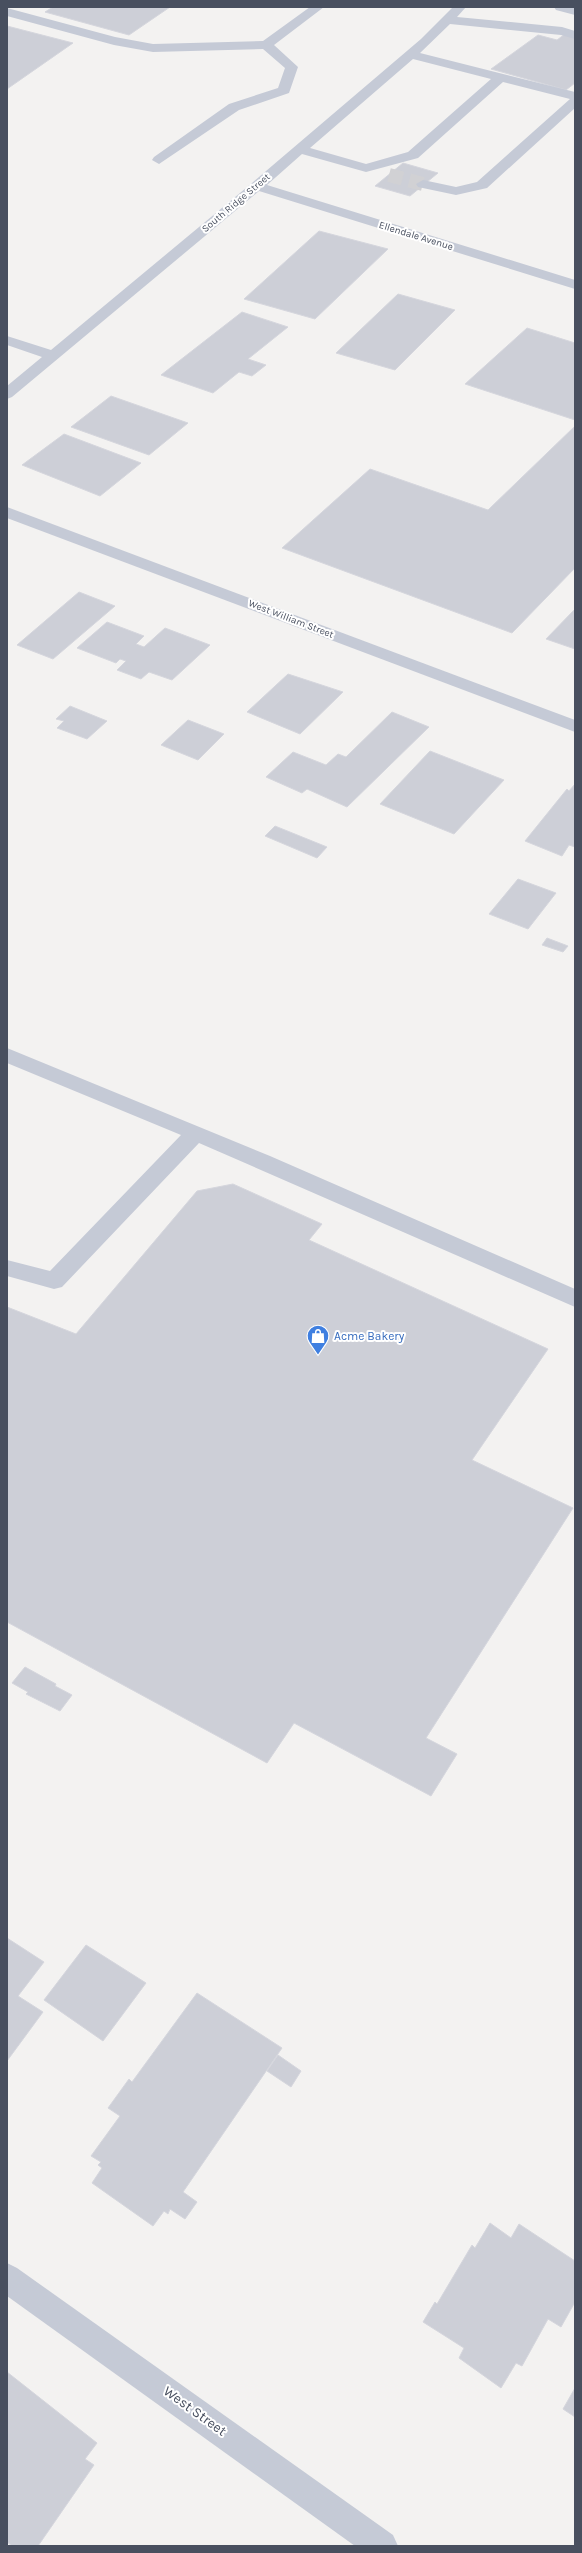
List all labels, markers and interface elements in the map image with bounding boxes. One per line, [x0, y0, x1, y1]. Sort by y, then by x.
street label: South Ridge Street [199, 171, 273, 235]
street label: Ellendale Avenue [377, 219, 455, 253]
street label: West William Street [247, 597, 336, 641]
shop icon: Acme Bakery [305, 1323, 331, 1356]
place label: Acme Bakery [334, 1329, 405, 1343]
street label: West Street [160, 2382, 230, 2440]

